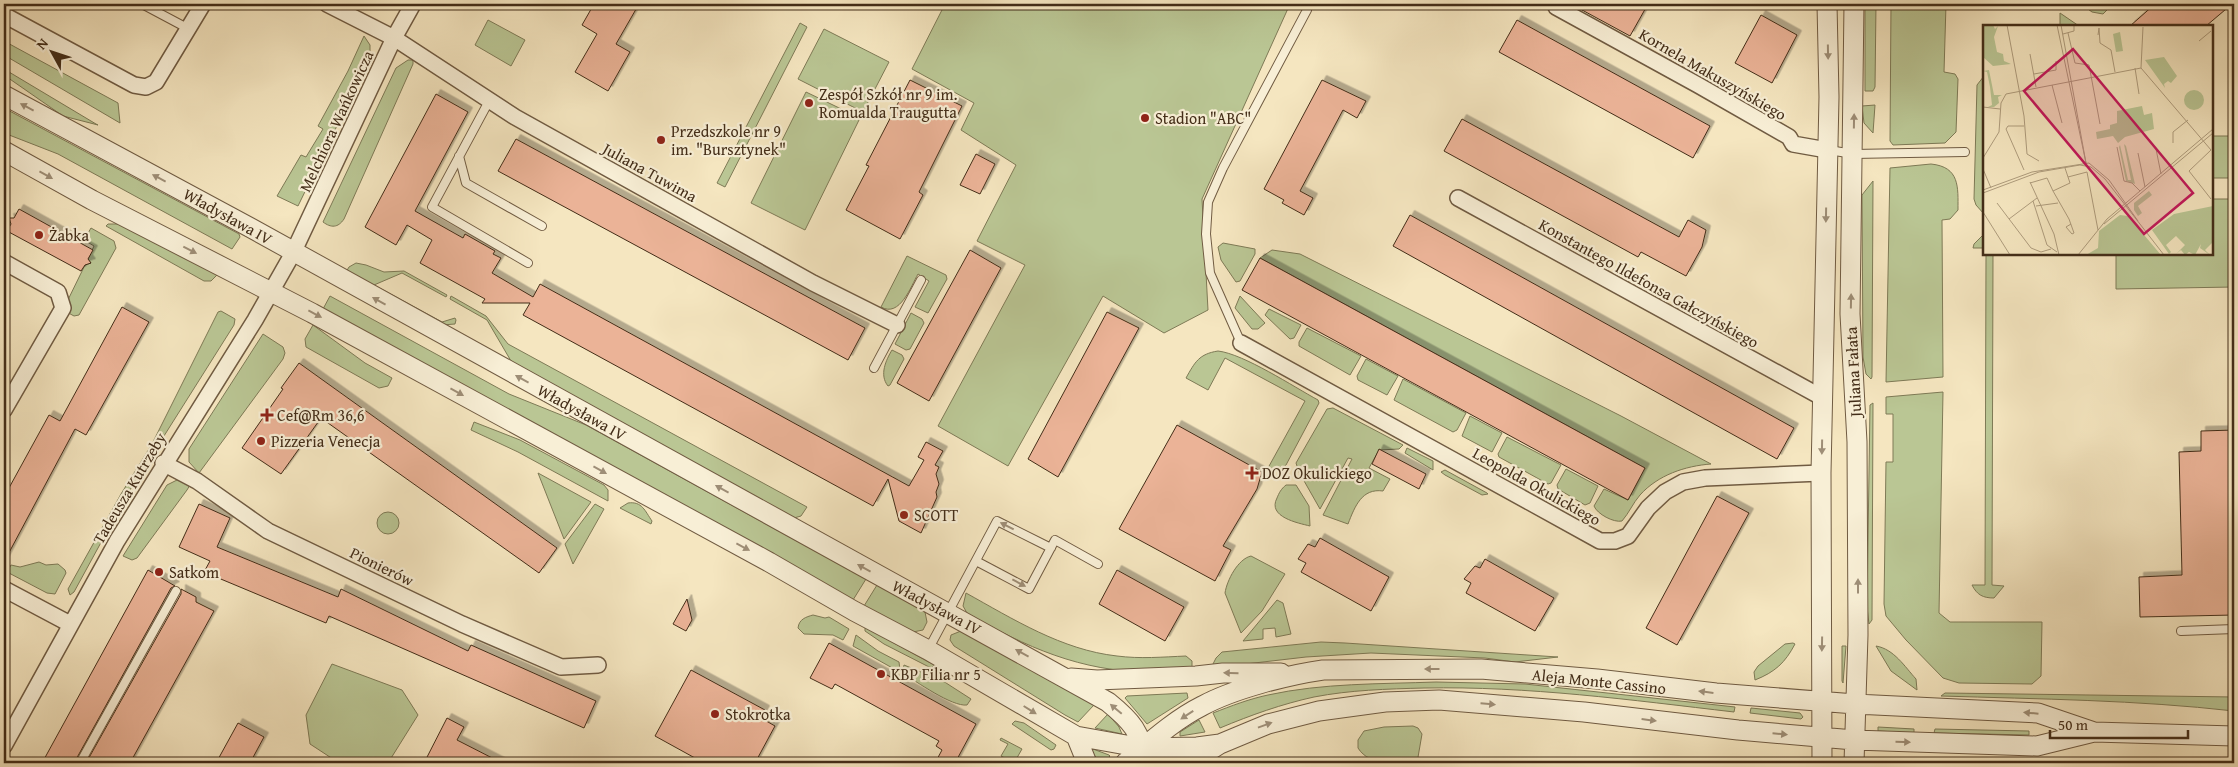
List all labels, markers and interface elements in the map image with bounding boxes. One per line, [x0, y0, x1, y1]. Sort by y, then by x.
street label: Kornela Makuszyńskiego [1635, 22, 1791, 126]
inset map [1983, 25, 2213, 255]
north arrow [28, 28, 78, 78]
text: N [31, 33, 53, 54]
one-way arrow [1824, 45, 1832, 61]
street label: Melchiora Wańkowicza [293, 46, 380, 196]
place label: Zespół Szkół nr 9 im. Romualda Traugutta [819, 82, 958, 124]
marker: Zespół Szkół nr 9 im. Romualda Traugutta [803, 97, 815, 109]
one-way arrow [21, 103, 34, 112]
place label: Stadion "ABC" [1155, 106, 1251, 130]
marker: Stadion "ABC" [1139, 112, 1151, 124]
one-way arrow [1850, 113, 1858, 129]
place label: Przedszkole nr 9 im. "Bursztynek" [671, 119, 786, 161]
marker: Przedszkole nr 9 im. "Bursztynek" [655, 134, 667, 146]
street label: Juliana Tuwima [597, 135, 702, 208]
one-way arrow [40, 170, 53, 179]
one-way arrow [152, 174, 165, 183]
street label: Władysława IV [179, 182, 277, 251]
one-way arrow [1822, 207, 1830, 223]
street label: Konstantego Ildefonsa Gałczyńskiego [1535, 212, 1763, 354]
place label: Żabka [49, 223, 89, 247]
marker: Żabka [33, 229, 45, 241]
one-way arrow [183, 246, 197, 254]
one-way arrow [1847, 293, 1855, 309]
one-way arrow [373, 296, 386, 305]
one-way arrow [307, 310, 322, 318]
street label: Juliana Fałata [1839, 326, 1867, 420]
one-way arrow [515, 374, 529, 383]
street label: Władysława IV [533, 378, 631, 447]
one-way arrow [450, 388, 465, 396]
place label: Cef@Rm 36,6 [277, 403, 365, 427]
marker: Cef@Rm 36,6 [261, 409, 273, 421]
street label: Tadeusza Kutrzeby [86, 428, 172, 548]
place label: Pizzeria Venecja [271, 429, 381, 453]
marker: Pizzeria Venecja [255, 435, 267, 447]
one-way arrow [1818, 439, 1826, 455]
street label: Leopolda Okulickiego [1469, 441, 1605, 531]
place label: DOZ Okulickiego [1262, 461, 1372, 485]
one-way arrow [593, 466, 607, 474]
marker: DOZ Okulickiego [1246, 467, 1258, 479]
one-way arrow [714, 485, 729, 493]
place label: SCOTT [914, 503, 958, 527]
marker: SCOTT [898, 509, 910, 521]
one-way arrow [1000, 522, 1015, 530]
street label: Pionierów [346, 540, 419, 592]
one-way arrow [736, 543, 749, 552]
place label: Satkom [169, 560, 219, 584]
one-way arrow [857, 563, 871, 572]
marker: Satkom [153, 566, 165, 578]
street label: Władysława IV [888, 573, 986, 641]
one-way arrow [1854, 578, 1862, 594]
one-way arrow [1012, 579, 1026, 587]
one-way arrow [1818, 637, 1826, 653]
one-way arrow [1016, 649, 1029, 658]
place label: KBP Filia nr 5 [891, 662, 981, 686]
street label: Aleja Monte Cassino [1531, 662, 1667, 700]
one-way arrow [1424, 665, 1440, 673]
marker: KBP Filia nr 5 [875, 668, 887, 680]
one-way arrow [1223, 669, 1239, 677]
one-way arrow [1697, 688, 1713, 696]
one-way arrow [1480, 700, 1496, 708]
place label: Stokrotka [725, 702, 791, 726]
one-way arrow [1110, 703, 1123, 714]
one-way arrow [1023, 706, 1037, 715]
scale bar [2050, 707, 2188, 739]
marker: Stokrotka [709, 708, 721, 720]
one-way arrow [2023, 709, 2039, 717]
one-way arrow [1180, 711, 1193, 720]
text: 50 m [2058, 714, 2089, 735]
one-way arrow [1642, 716, 1658, 724]
one-way arrow [1258, 721, 1273, 728]
one-way arrow [1772, 730, 1788, 738]
one-way arrow [1895, 739, 1911, 747]

